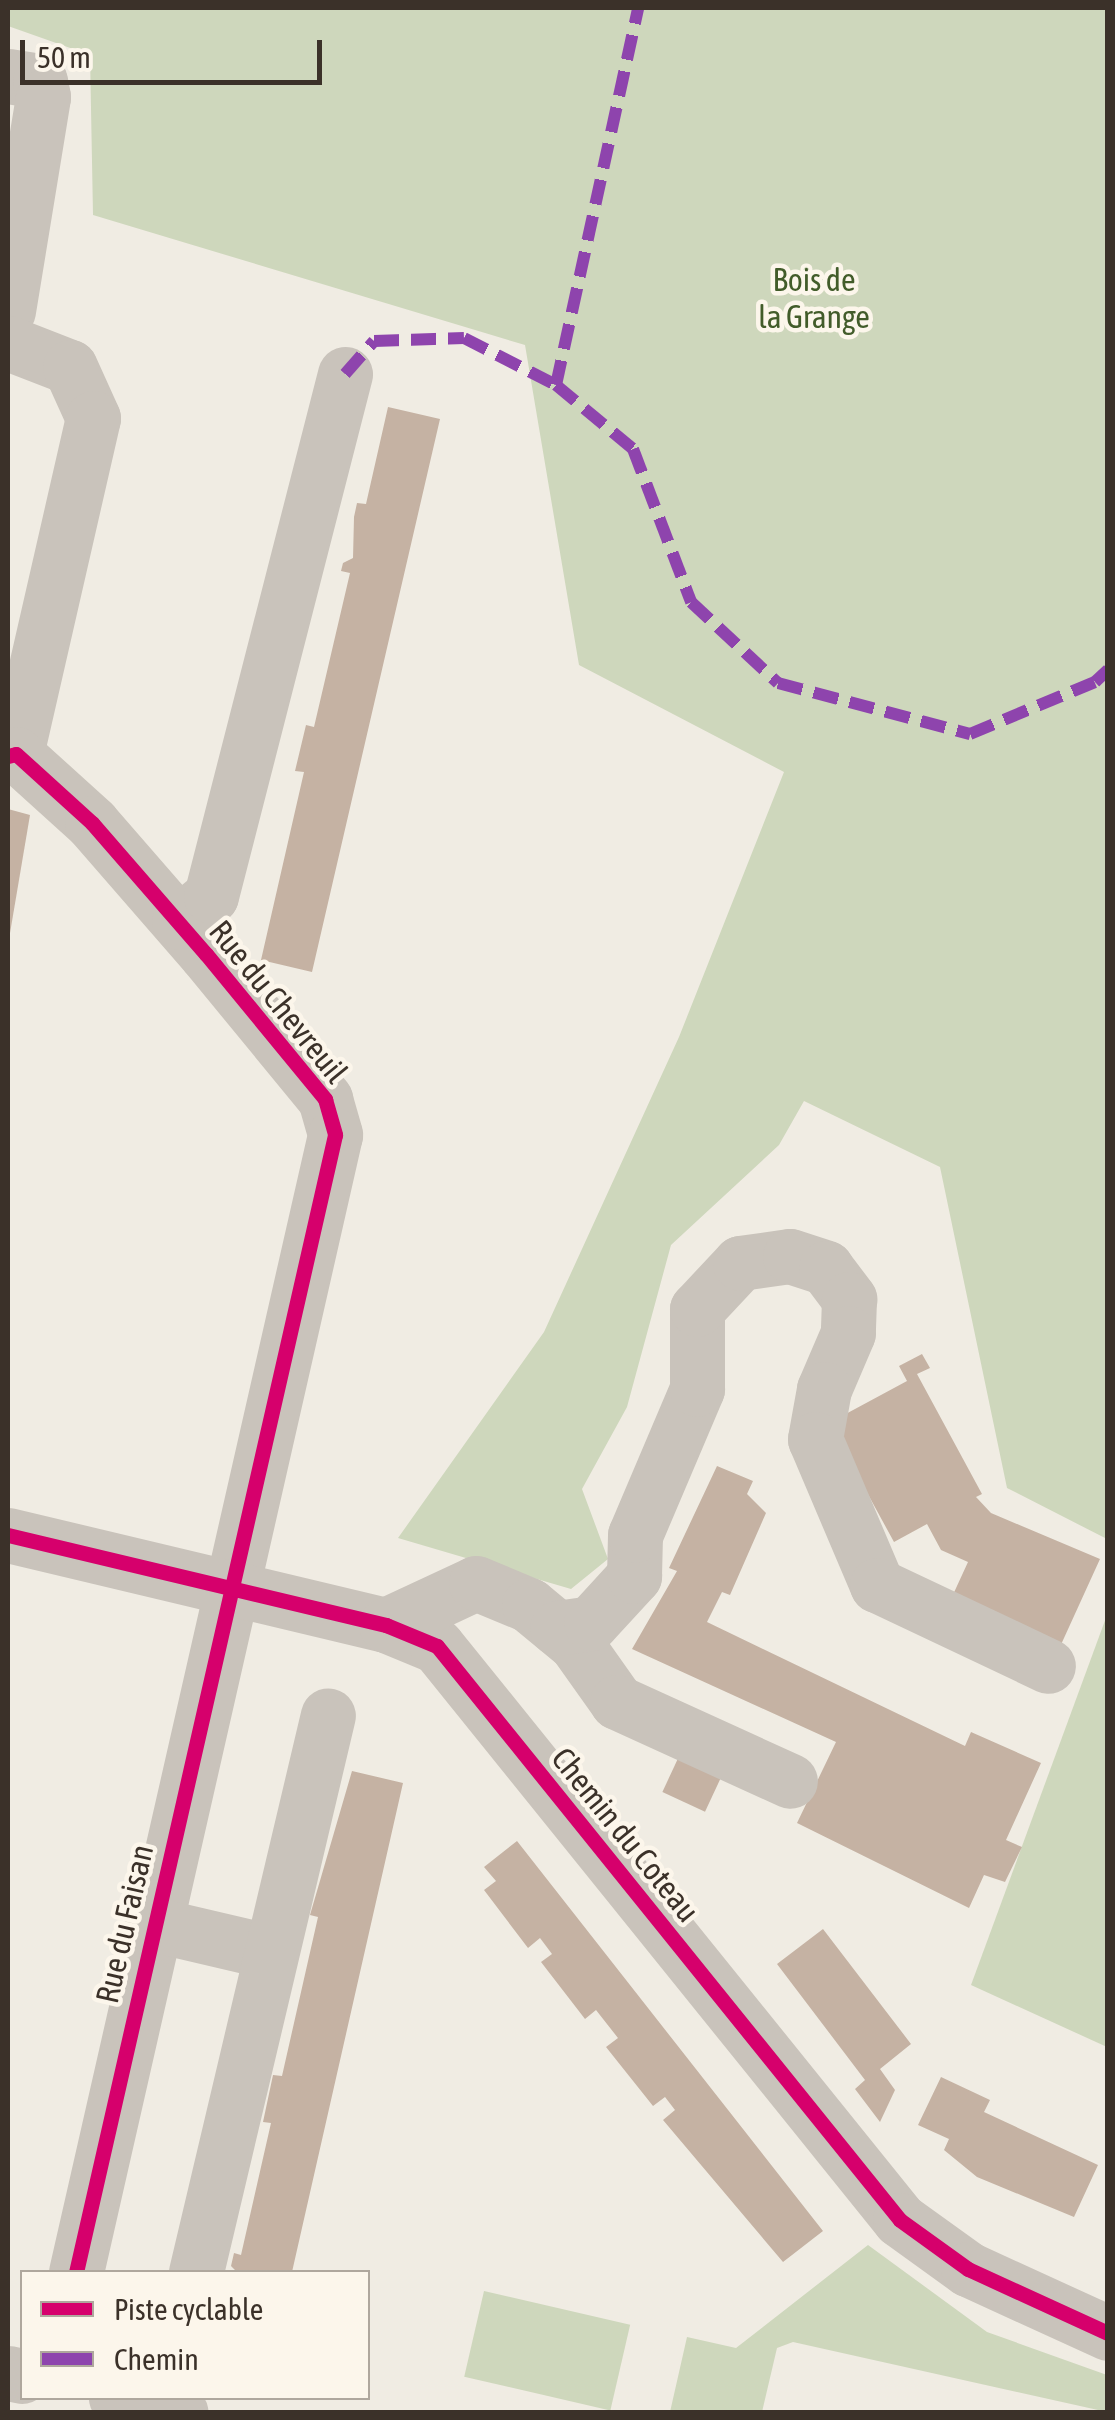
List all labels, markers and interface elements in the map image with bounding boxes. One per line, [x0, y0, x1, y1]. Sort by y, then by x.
scale bar [25, 20, 328, 82]
text: 50 m [37, 40, 91, 74]
park label: Bois de la Grange [758, 262, 870, 337]
street label: Rue du Chevreuil [201, 913, 355, 1091]
street label: Chemin du Coteau [543, 1740, 707, 1930]
street label: Rue du Faisan [88, 1841, 162, 2007]
legend [20, 2270, 370, 2400]
text: Piste cyclable [114, 2292, 263, 2326]
text: Chemin [114, 2342, 199, 2376]

